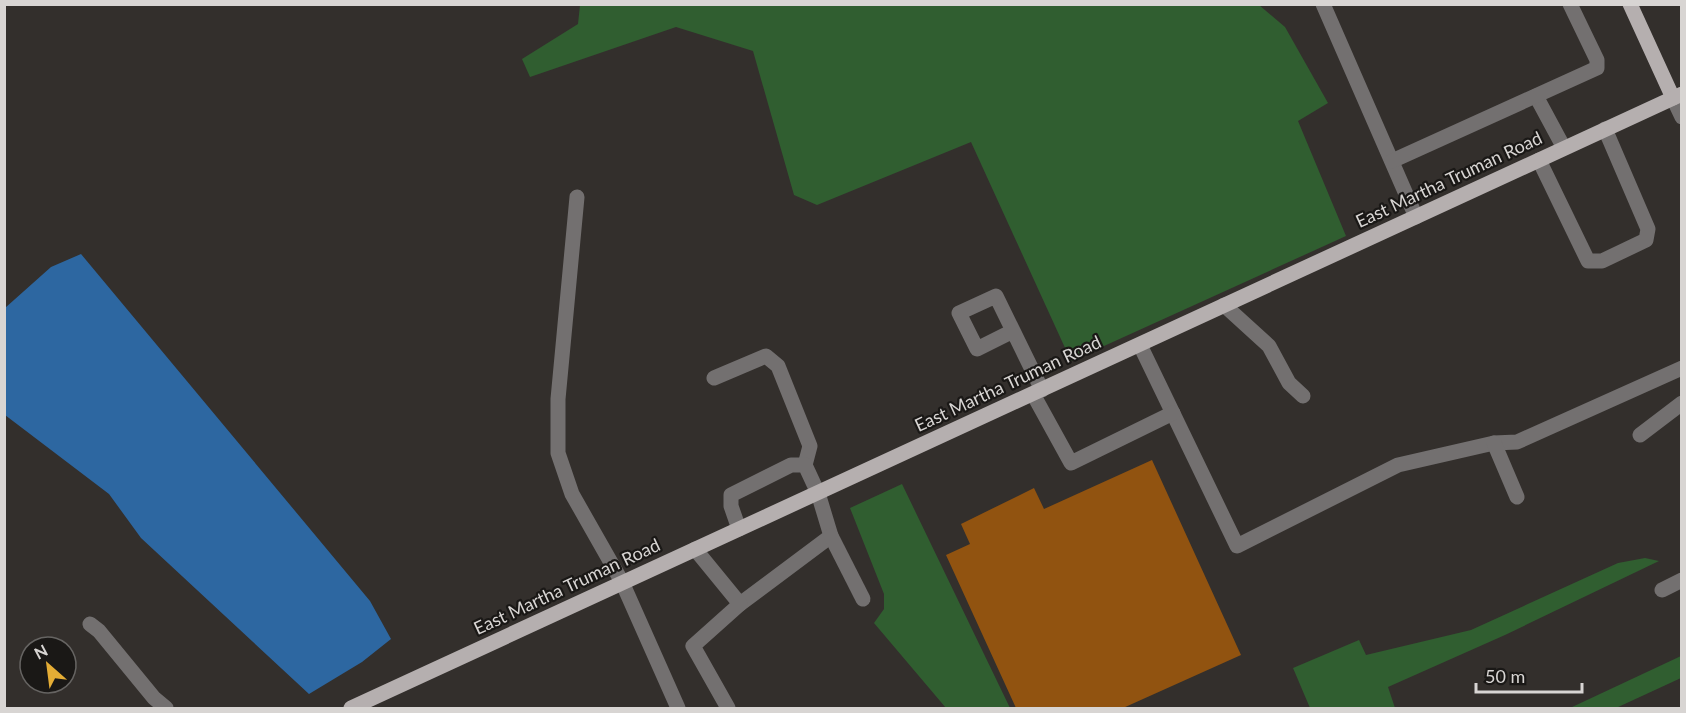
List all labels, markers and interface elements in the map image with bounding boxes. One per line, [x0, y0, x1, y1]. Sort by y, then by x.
street label: East Martha Truman Road [1352, 126, 1545, 232]
street label: East Martha Truman Road [911, 330, 1104, 436]
street label: East Martha Truman Road [470, 533, 663, 639]
north arrow [18, 635, 78, 695]
text: N [31, 640, 51, 663]
scale bar [1476, 656, 1582, 694]
text: 50 m [1485, 665, 1525, 687]

